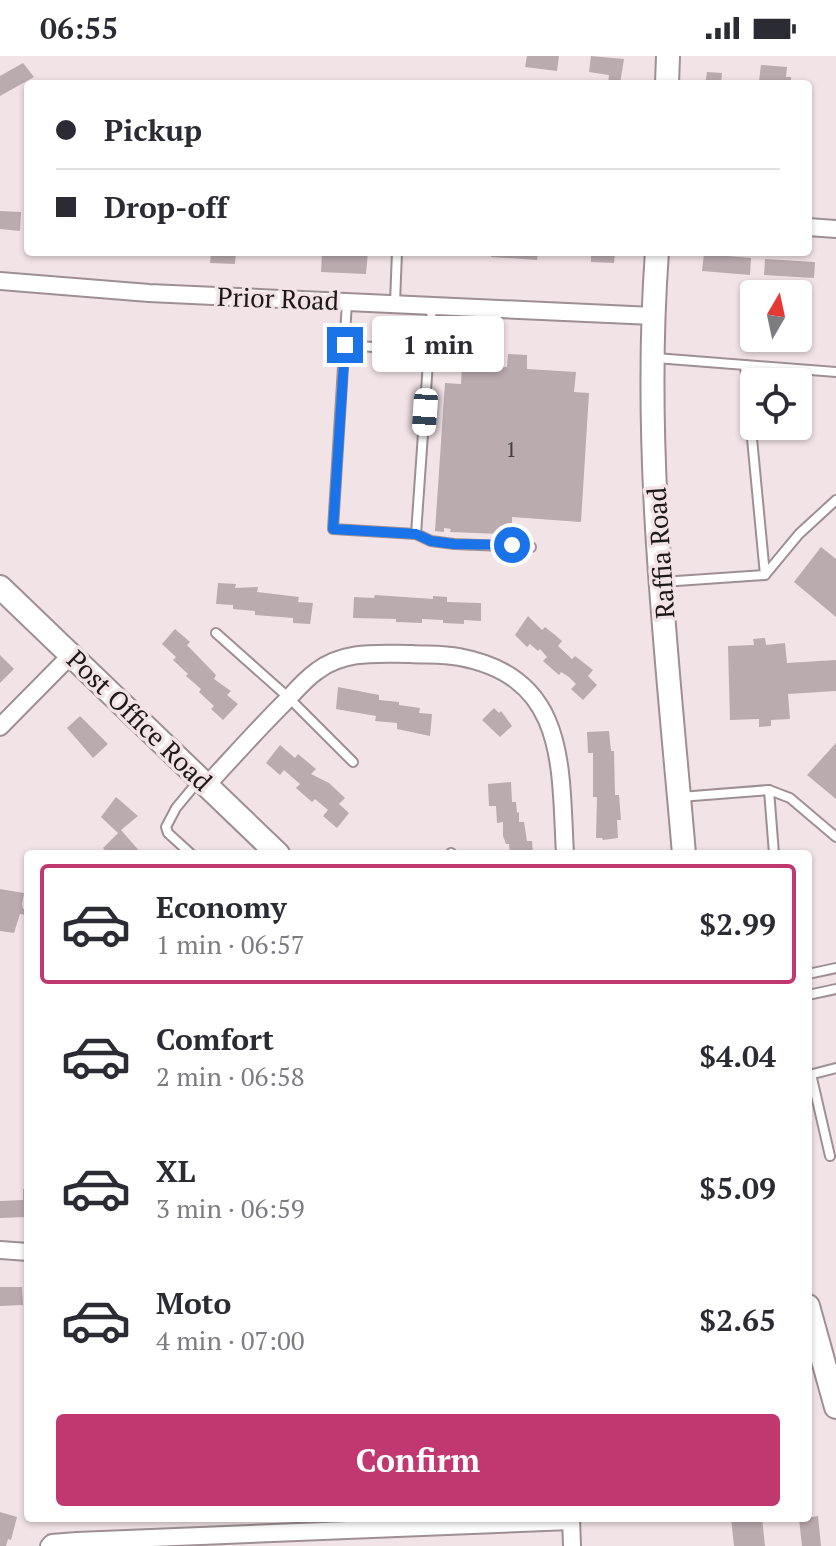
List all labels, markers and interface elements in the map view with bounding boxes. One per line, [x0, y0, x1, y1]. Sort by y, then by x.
text: 06:55 [40, 8, 118, 48]
text: Pickup [104, 110, 202, 150]
text: Drop-off [104, 187, 228, 227]
street label: Prior Road [216, 279, 340, 317]
north arrow [740, 280, 812, 352]
map controls [740, 280, 812, 440]
callout: 1 min [373, 317, 505, 373]
route end [327, 327, 363, 363]
text: 1 min [402, 327, 474, 361]
button: locate [740, 368, 812, 440]
car [411, 387, 439, 437]
house number: 1 [505, 434, 517, 463]
street label: Raffia Road [638, 486, 682, 620]
route start [494, 527, 530, 563]
street label: Post Office Road [60, 642, 220, 798]
text: Economy [156, 887, 287, 927]
icon: car [60, 888, 132, 960]
text: $2.99 [699, 904, 776, 944]
text: 1 min · 06:57 [156, 927, 305, 961]
text: Comfort [156, 1019, 274, 1059]
icon: car [60, 1020, 132, 1092]
text: $4.04 [699, 1036, 776, 1076]
text: 2 min · 06:58 [156, 1059, 305, 1093]
text: XL [156, 1151, 195, 1191]
icon: car [60, 1152, 132, 1224]
text: $5.09 [699, 1168, 776, 1208]
text: 3 min · 06:59 [156, 1191, 305, 1225]
text: Moto [156, 1283, 231, 1323]
icon: car [60, 1284, 132, 1356]
text: $2.65 [699, 1300, 776, 1340]
text: 4 min · 07:00 [156, 1323, 305, 1357]
button: Confirm [56, 1414, 780, 1506]

